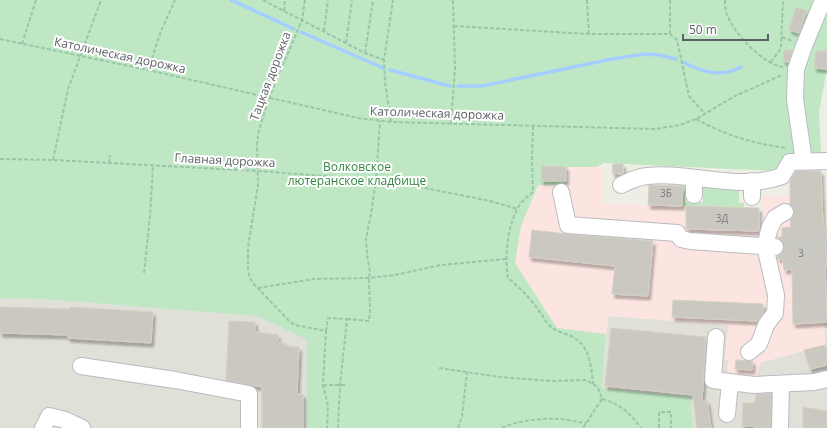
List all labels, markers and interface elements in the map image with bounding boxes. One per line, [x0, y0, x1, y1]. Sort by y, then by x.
scale bar [683, 16, 768, 42]
text: 50 m [689, 21, 717, 38]
street label: Тацкая дорожка [245, 29, 295, 123]
street label: Католическая дорожка [53, 33, 187, 77]
street label: Католическая дорожка [370, 102, 504, 124]
street label: Главная дорожка [174, 149, 276, 171]
park label: Волковское лютеранское кладбище [288, 158, 427, 189]
house number: 3Б [660, 186, 672, 200]
house number: 3Д [716, 211, 728, 225]
house number: 3 [798, 246, 804, 260]

